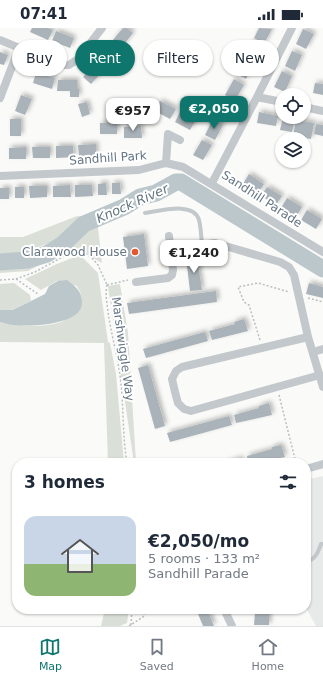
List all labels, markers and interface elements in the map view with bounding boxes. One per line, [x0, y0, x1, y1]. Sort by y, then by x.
text: 07:41 [20, 5, 68, 23]
chip: Buy [12, 40, 67, 76]
chip: Rent [75, 40, 135, 76]
chip: Filters [143, 40, 213, 76]
chip: New [221, 40, 279, 76]
map controls [275, 88, 311, 168]
button: locate [275, 88, 311, 124]
pin: €2,050 [181, 96, 247, 130]
pin: €957 [109, 98, 157, 132]
text: €2,050 [189, 101, 239, 116]
text: €957 [115, 103, 151, 118]
button: layers [275, 132, 311, 168]
street label: Sandhill Park [69, 148, 147, 168]
street label: Sandhill Parade [219, 168, 305, 230]
water label: Knock River [94, 180, 172, 226]
pin: €1,240 [161, 240, 227, 274]
place label: Clarawood House [22, 245, 127, 259]
text: €1,240 [169, 245, 219, 260]
marker: Clarawood House [130, 247, 140, 257]
street label: Marshwiggle Way [109, 296, 137, 402]
icon: filters [277, 471, 299, 493]
text: 3 homes [24, 472, 105, 492]
text: €2,050/mo [148, 531, 249, 551]
icon: home [56, 532, 104, 580]
text: 5 rooms · 133 m² [148, 551, 260, 566]
text: Sandhill Parade [148, 566, 249, 581]
tab: Map [39, 636, 62, 673]
tab: Saved [140, 636, 174, 673]
tab: Home [252, 636, 284, 673]

